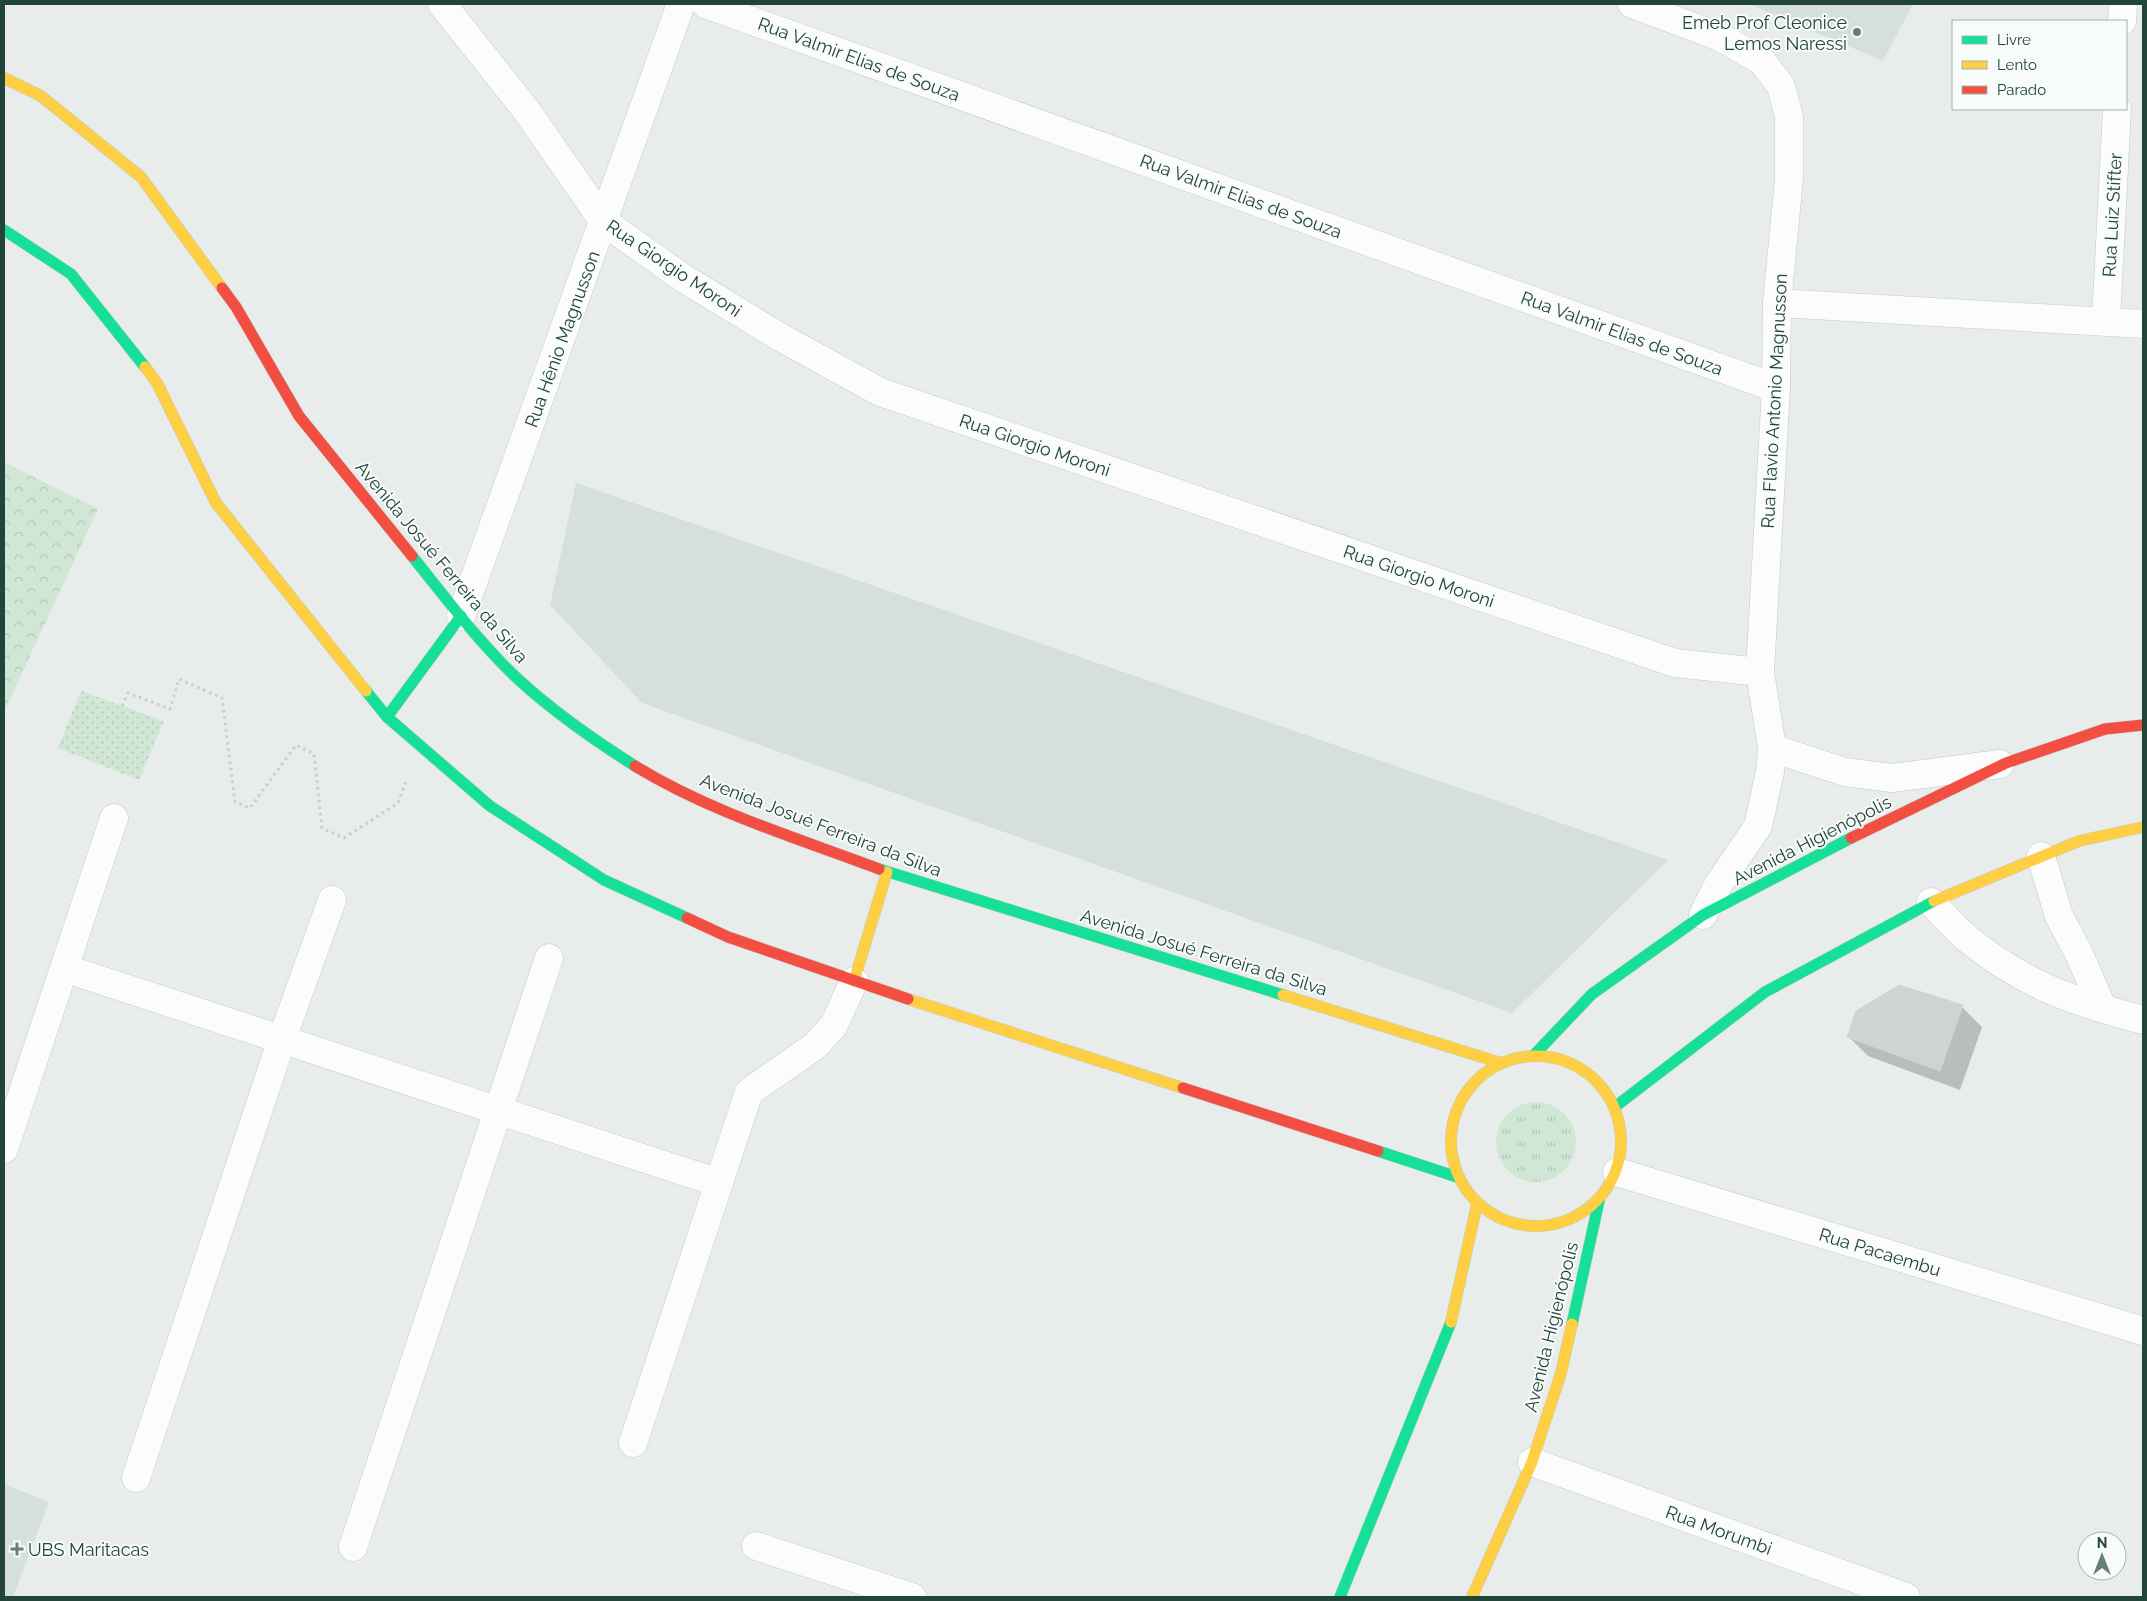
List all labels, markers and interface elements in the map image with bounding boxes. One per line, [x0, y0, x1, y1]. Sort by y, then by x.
place label: Emeb Prof Cleonice Lemos Naressi [1682, 12, 1847, 54]
street label: Rua Valmir Elias de Souza [755, 13, 963, 105]
legend [1952, 20, 2127, 110]
marker: Emeb Prof Cleonice Lemos Naressi [1851, 26, 1863, 38]
text: Livre [1997, 31, 2031, 49]
text: Lento [1997, 56, 2037, 74]
text: Parado [1997, 81, 2046, 99]
street label: Rua Valmir Elias de Souza [1137, 150, 1345, 242]
street label: Rua Luiz Stifter [2098, 152, 2126, 278]
street label: Rua Giorgio Moroni [603, 215, 745, 321]
street label: Rua Hênio Magnusson [520, 248, 604, 430]
street label: Rua Flavio Antonio Magnusson [1757, 273, 1791, 529]
street label: Rua Valmir Elias de Souza [1518, 287, 1726, 379]
street label: Rua Giorgio Moroni [957, 409, 1113, 481]
street label: Avenida Josué Ferreira da Silva [351, 457, 533, 667]
street label: Rua Giorgio Moroni [1341, 540, 1497, 612]
street label: Avenida Josué Ferreira da Silva [697, 769, 945, 881]
street label: Avenida Higienópolis [1729, 791, 1895, 889]
street label: Avenida Josué Ferreira da Silva [1078, 904, 1330, 1000]
street label: Rua Pacaembu [1817, 1224, 1943, 1280]
street label: Avenida Higienópolis [1520, 1239, 1582, 1414]
street label: Rua Morumbi [1663, 1501, 1775, 1559]
north arrow [2077, 1531, 2127, 1581]
text: N [2097, 1535, 2107, 1551]
place label: UBS Maritacas [28, 1539, 149, 1560]
marker: UBS Maritacas [10, 1542, 24, 1556]

